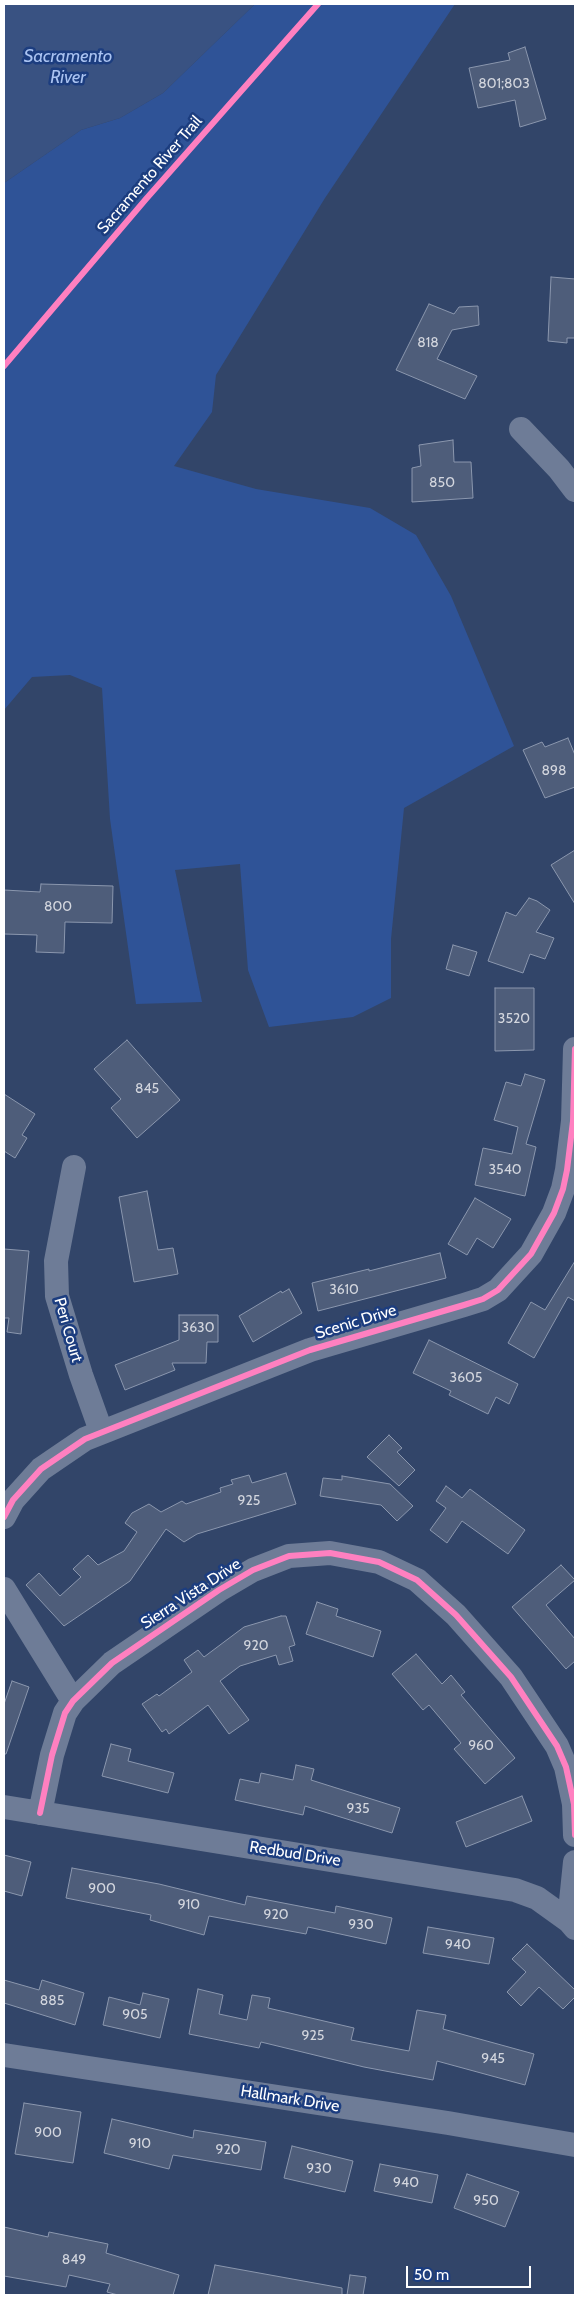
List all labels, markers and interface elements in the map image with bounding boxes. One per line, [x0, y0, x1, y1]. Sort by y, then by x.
water label: Sacramento River [24, 46, 112, 88]
house number: 801;803 [478, 76, 530, 92]
street label: Sacramento River Trail [94, 112, 206, 238]
house number: 818 [417, 335, 439, 351]
house number: 850 [429, 475, 455, 491]
house number: 898 [542, 763, 566, 779]
house number: 800 [44, 899, 72, 915]
house number: 3520 [498, 1011, 530, 1027]
house number: 845 [135, 1081, 159, 1097]
house number: 3540 [488, 1162, 522, 1178]
house number: 3610 [329, 1282, 359, 1298]
street label: Peri Court [50, 1295, 86, 1365]
street label: Scenic Drive [313, 1301, 399, 1343]
house number: 3630 [182, 1320, 214, 1336]
house number: 3605 [450, 1370, 482, 1386]
house number: 925 [238, 1493, 260, 1509]
street label: Sierra Vista Drive [137, 1555, 245, 1633]
house number: 920 [243, 1638, 269, 1654]
house number: 960 [468, 1738, 494, 1754]
house number: 935 [346, 1801, 370, 1817]
street label: Redbud Drive [248, 1837, 342, 1871]
house number: 900 [88, 1881, 116, 1897]
house number: 910 [178, 1897, 200, 1913]
house number: 920 [263, 1907, 289, 1923]
house number: 930 [348, 1917, 374, 1933]
house number: 940 [445, 1937, 471, 1953]
house number: 885 [40, 1993, 64, 2009]
house number: 905 [122, 2007, 148, 2023]
house number: 925 [302, 2028, 324, 2044]
house number: 945 [481, 2051, 505, 2067]
street label: Hallmark Drive [239, 2082, 341, 2116]
house number: 900 [34, 2125, 62, 2141]
house number: 910 [129, 2136, 151, 2152]
house number: 920 [215, 2142, 241, 2158]
house number: 930 [306, 2161, 332, 2177]
house number: 940 [393, 2175, 419, 2191]
house number: 950 [473, 2193, 499, 2209]
house number: 849 [62, 2252, 86, 2268]
scale bar [409, 2256, 534, 2288]
text: 50 m [414, 2266, 449, 2284]

